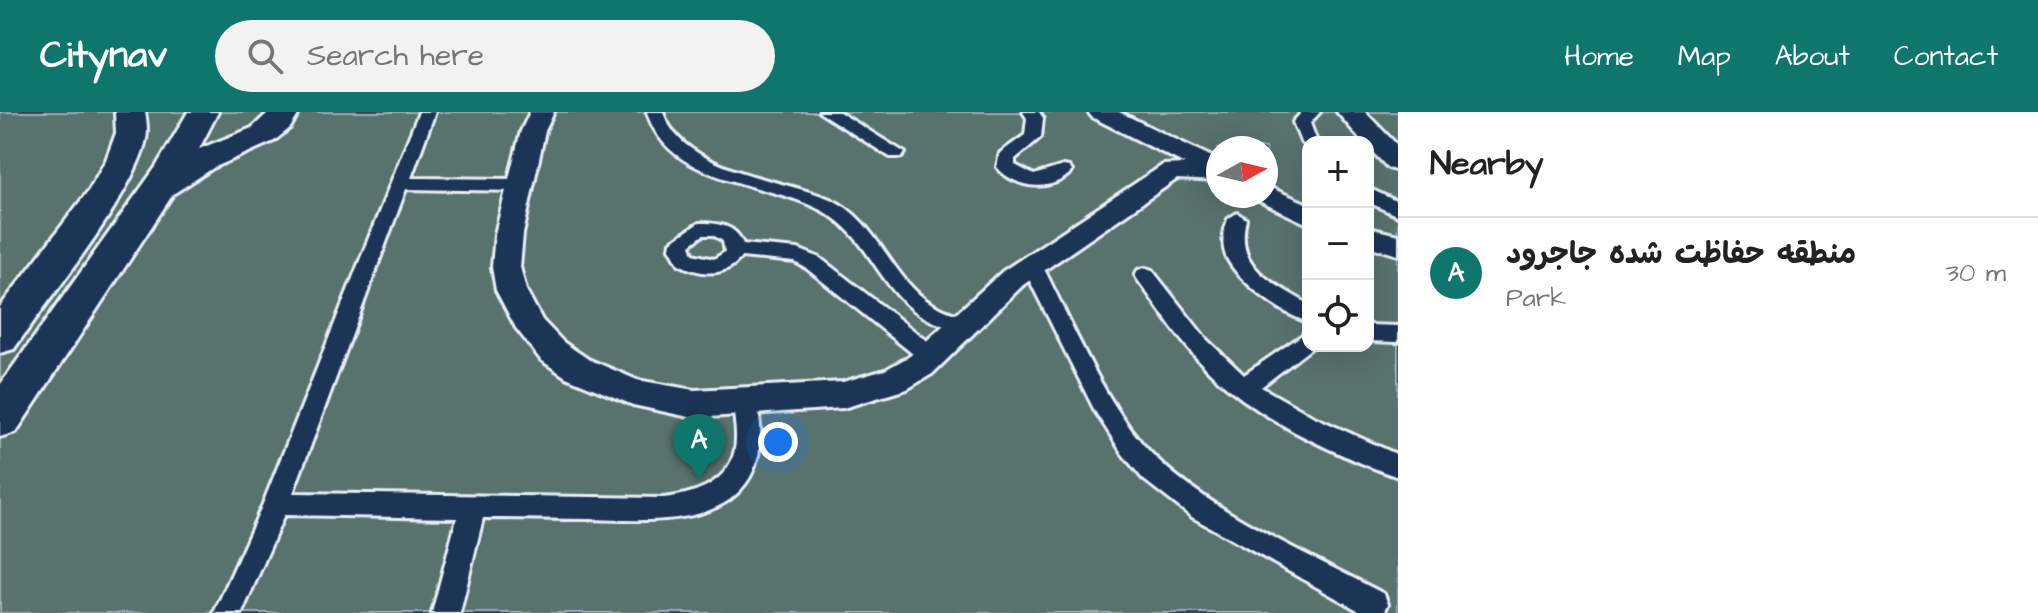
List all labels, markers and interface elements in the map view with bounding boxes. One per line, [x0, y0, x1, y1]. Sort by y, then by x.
search box [215, 20, 775, 92]
text: Citynav [40, 30, 167, 82]
icon: search [243, 34, 287, 78]
text: Search here [307, 35, 484, 77]
text: Home [1564, 37, 1634, 76]
text: Map [1678, 37, 1731, 76]
text: About [1775, 37, 1850, 76]
text: Contact [1894, 37, 1998, 76]
north arrow [1206, 136, 1278, 208]
map controls [1302, 136, 1374, 352]
button: + [1302, 136, 1374, 208]
text: Nearby [1430, 140, 1544, 188]
button: − [1302, 208, 1374, 280]
text: منطقه حفاظت شده جاجرود [1506, 233, 1856, 275]
text: A [1448, 255, 1464, 291]
text: 30 m [1946, 255, 2006, 291]
button: locate [1302, 280, 1374, 352]
text: Park [1506, 280, 1566, 316]
pin: A [673, 414, 725, 480]
your location [758, 422, 798, 462]

